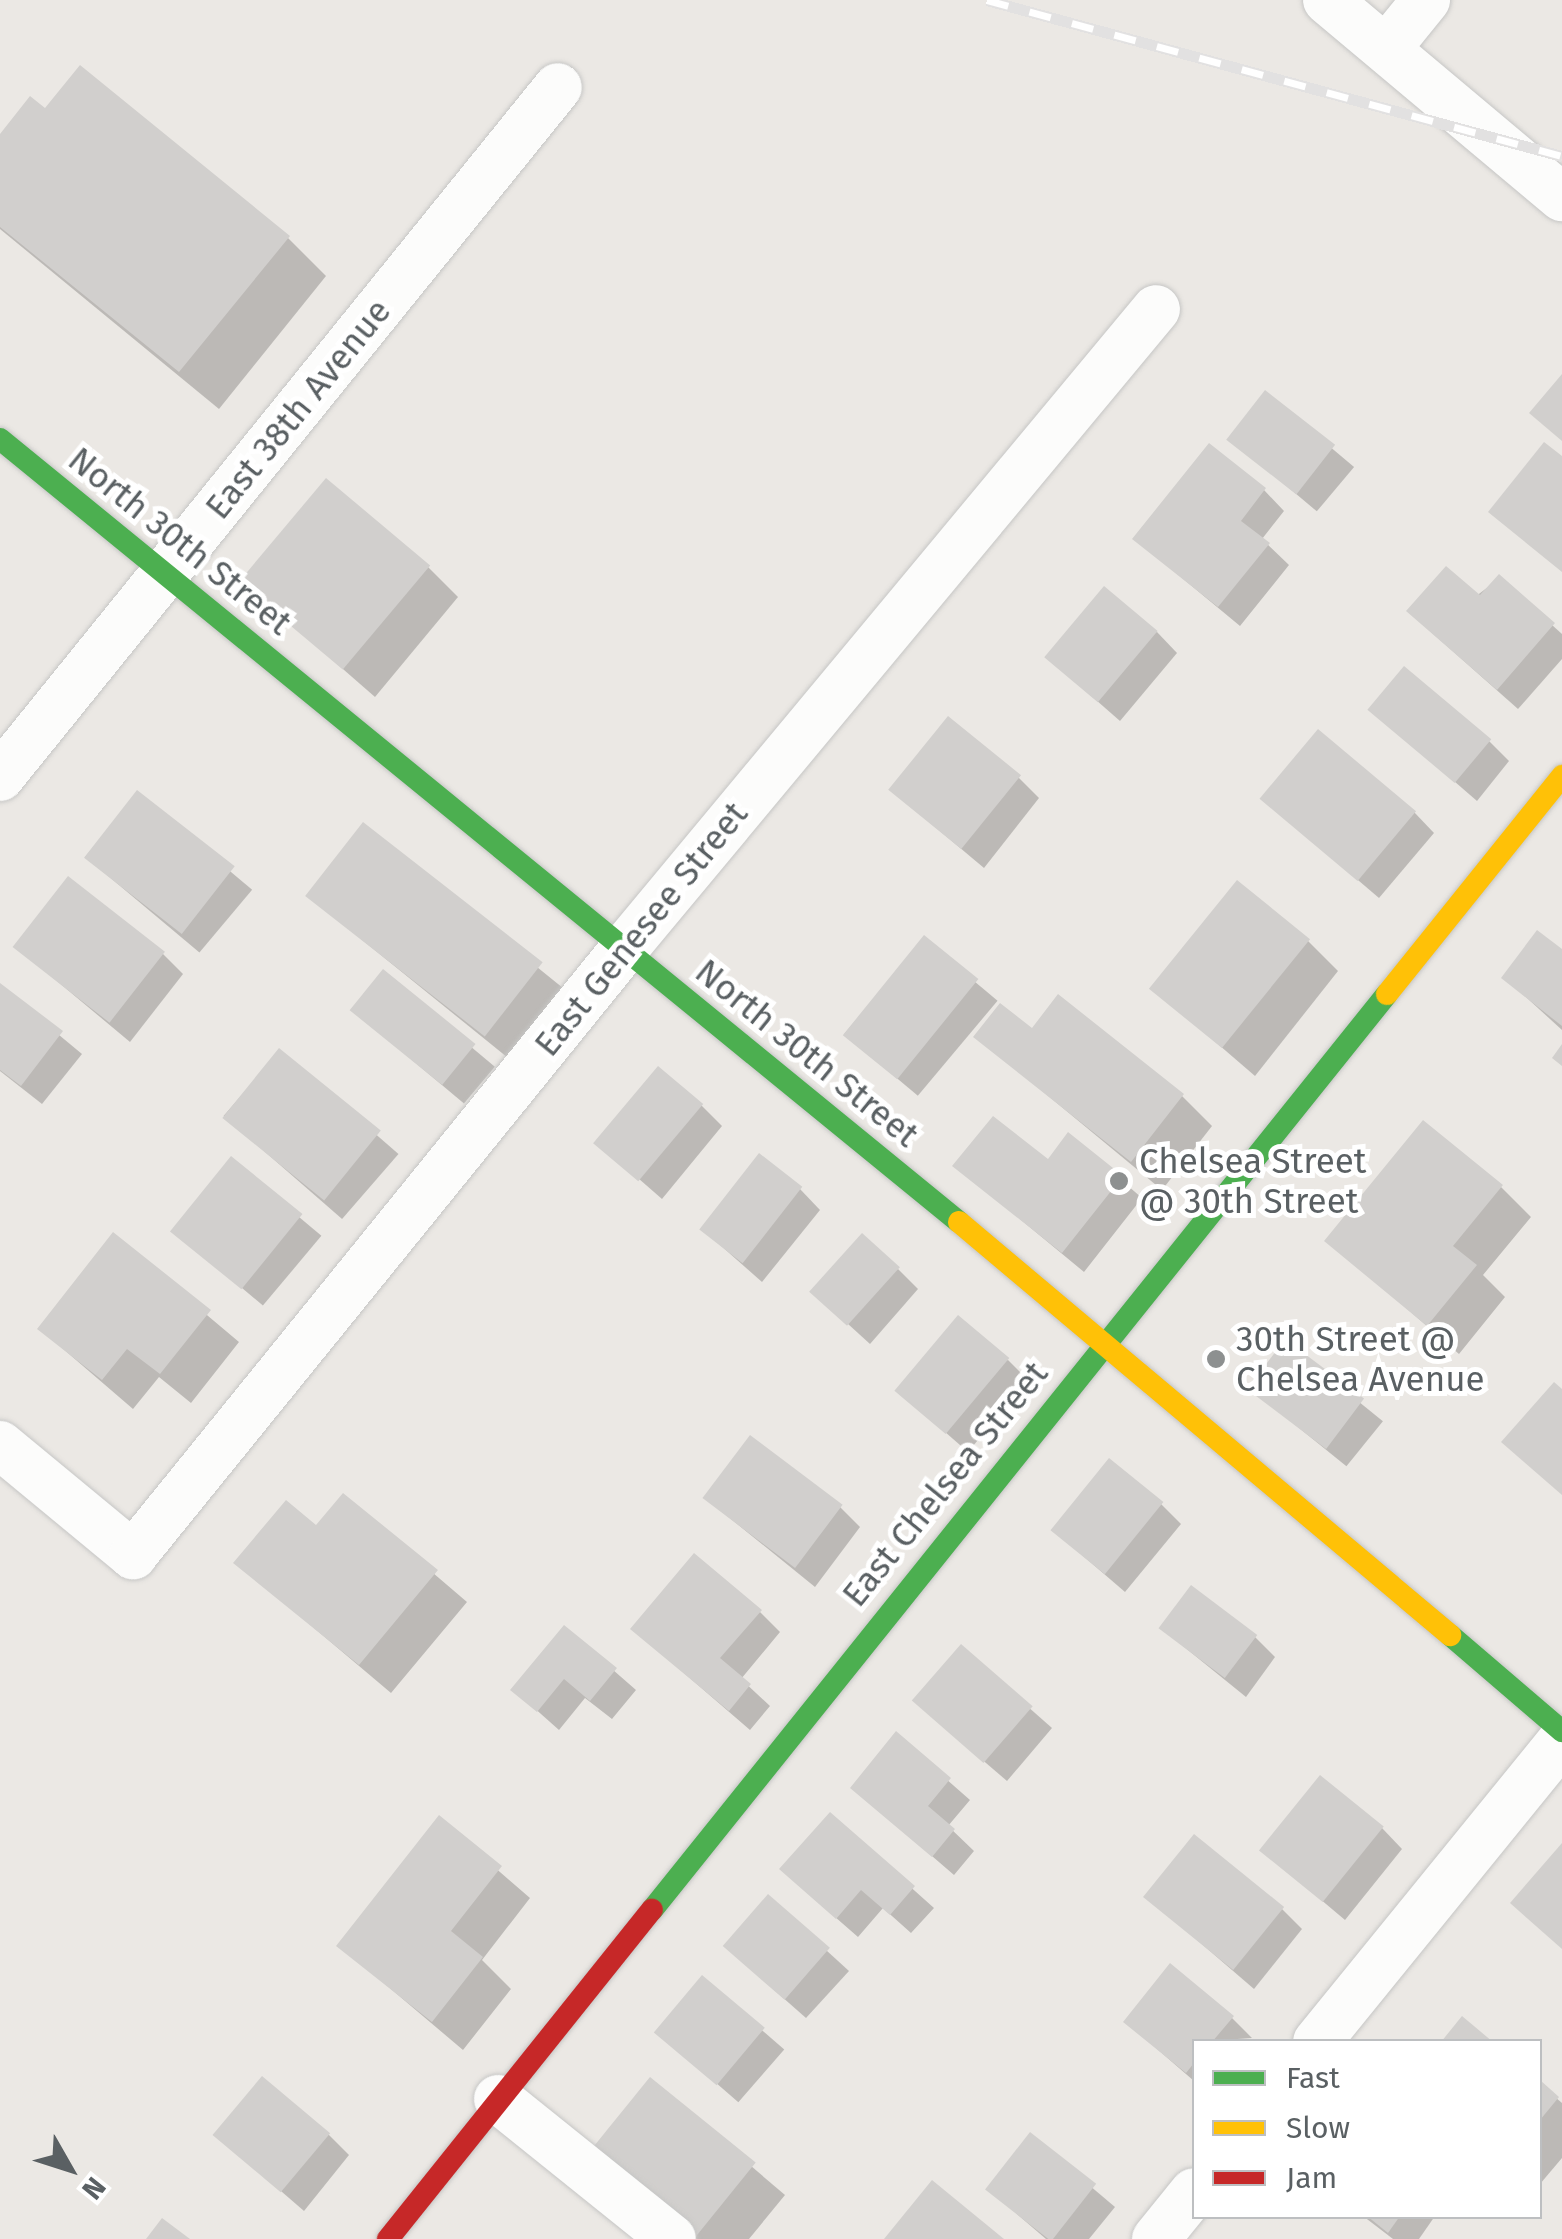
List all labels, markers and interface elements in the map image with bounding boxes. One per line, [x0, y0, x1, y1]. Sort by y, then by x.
street label: East 38th Avenue [197, 291, 399, 527]
street label: North 30th Street [60, 438, 300, 644]
street label: East Genesee Street [526, 793, 756, 1065]
street label: North 30th Street [687, 950, 927, 1156]
place label: Chelsea Street @ 30th Street [1139, 1140, 1366, 1222]
marker: Chelsea Street @ 30th Street [1108, 1170, 1130, 1192]
place label: 30th Street @ Chelsea Avenue [1236, 1318, 1485, 1400]
marker: 30th Street @ Chelsea Avenue [1205, 1348, 1227, 1370]
street label: East Chelsea Street [833, 1353, 1057, 1615]
legend [1192, 2039, 1542, 2219]
text: Fast [1286, 2060, 1340, 2096]
text: Slow [1286, 2110, 1350, 2146]
north arrow [20, 2119, 120, 2219]
text: Jam [1286, 2160, 1337, 2196]
text: N [75, 2171, 112, 2206]

